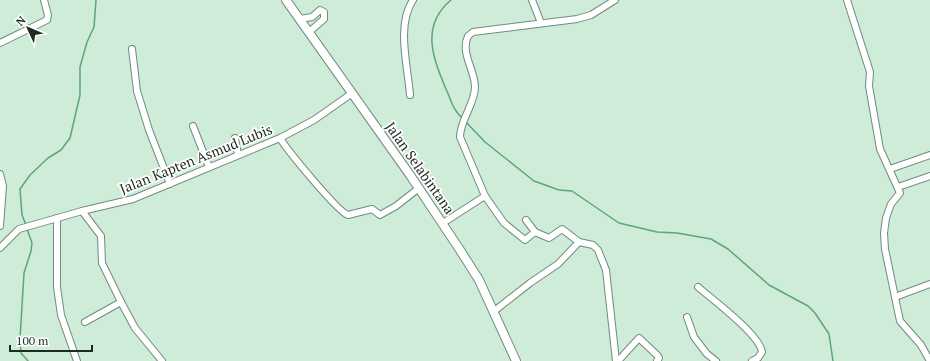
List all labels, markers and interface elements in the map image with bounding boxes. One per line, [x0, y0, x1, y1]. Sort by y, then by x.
north arrow [8, 8, 48, 48]
text: N [13, 13, 29, 29]
street label: Jalan Selabintana [382, 118, 459, 218]
street label: Jalan Kapten Asmud Lubis [117, 119, 275, 198]
scale bar [10, 327, 92, 353]
text: 100 m [16, 333, 49, 348]

